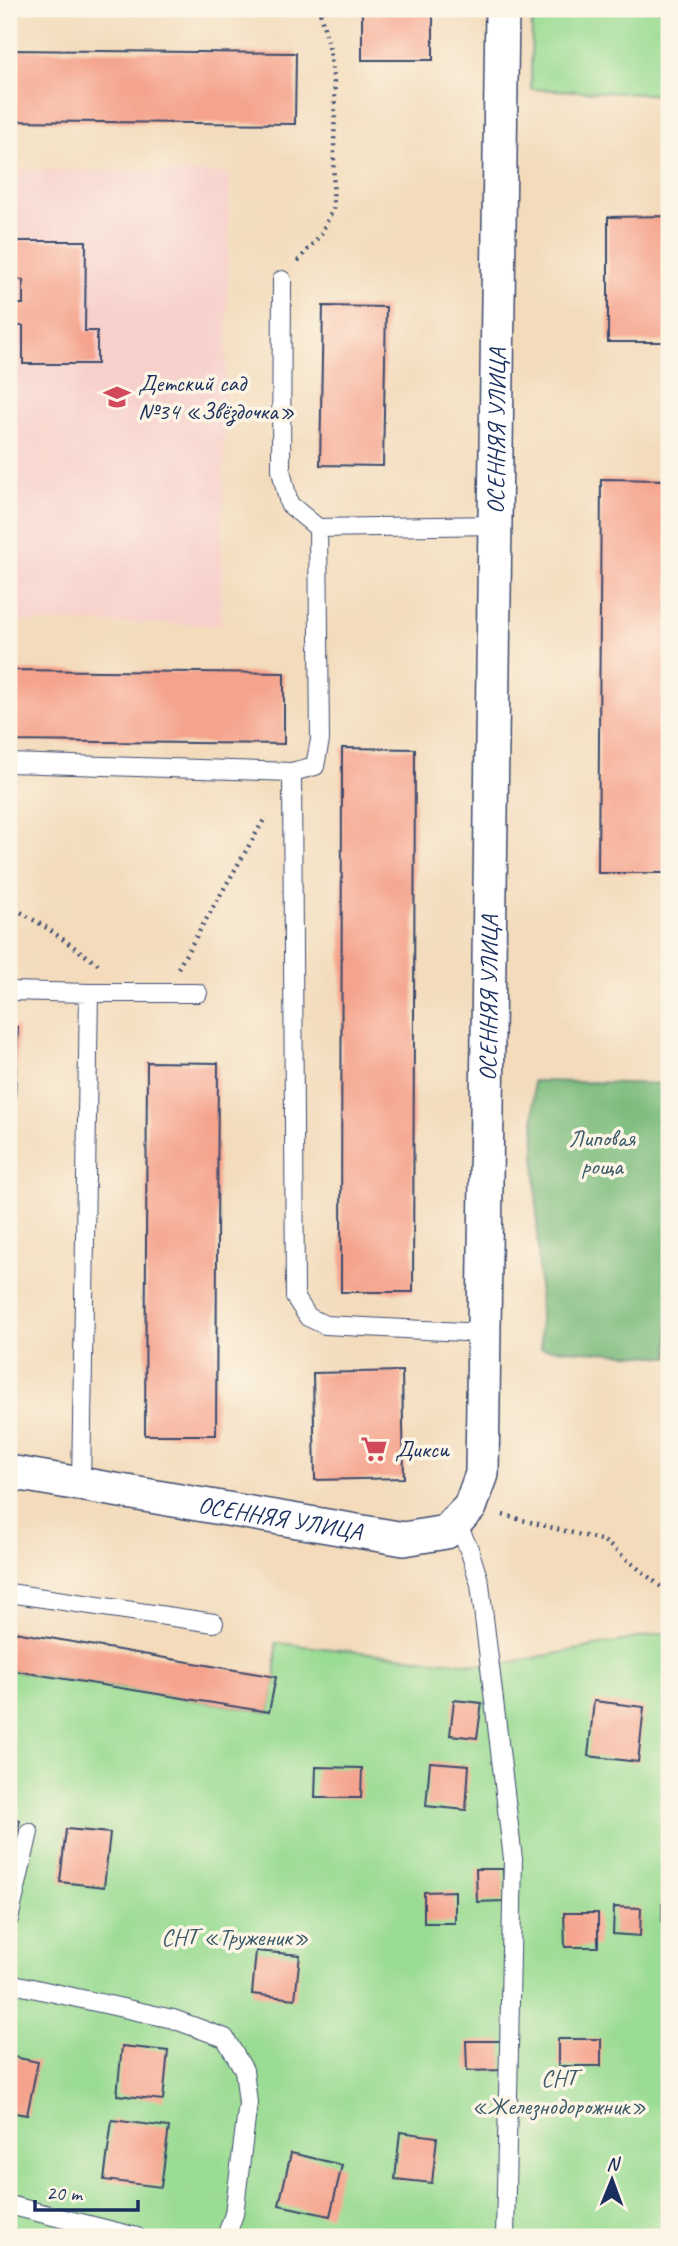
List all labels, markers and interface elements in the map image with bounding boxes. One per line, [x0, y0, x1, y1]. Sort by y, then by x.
street label: ОСЕННЯЯ УЛИЦА [480, 347, 512, 514]
place label: Детский сад №34 «Звёздочка» [138, 368, 295, 427]
school or university icon: Детский сад №34 «Звёздочка» [102, 382, 132, 412]
street label: ОСЕННЯЯ УЛИЦА [472, 914, 505, 1081]
park label: Липовая роща [569, 1123, 637, 1181]
supermarket icon: Дикси [359, 1434, 389, 1464]
place label: Дикси [395, 1434, 450, 1464]
street label: ОСЕННЯЯ УЛИЦА [196, 1489, 365, 1547]
park label: СНТ «Труженик» [161, 1922, 309, 1952]
park label: СНТ «Железнодорожник» [472, 2063, 646, 2121]
north arrow [576, 2144, 646, 2214]
text: N [606, 2152, 622, 2176]
scale bar [35, 2169, 138, 2213]
text: 20 m [46, 2180, 84, 2206]

